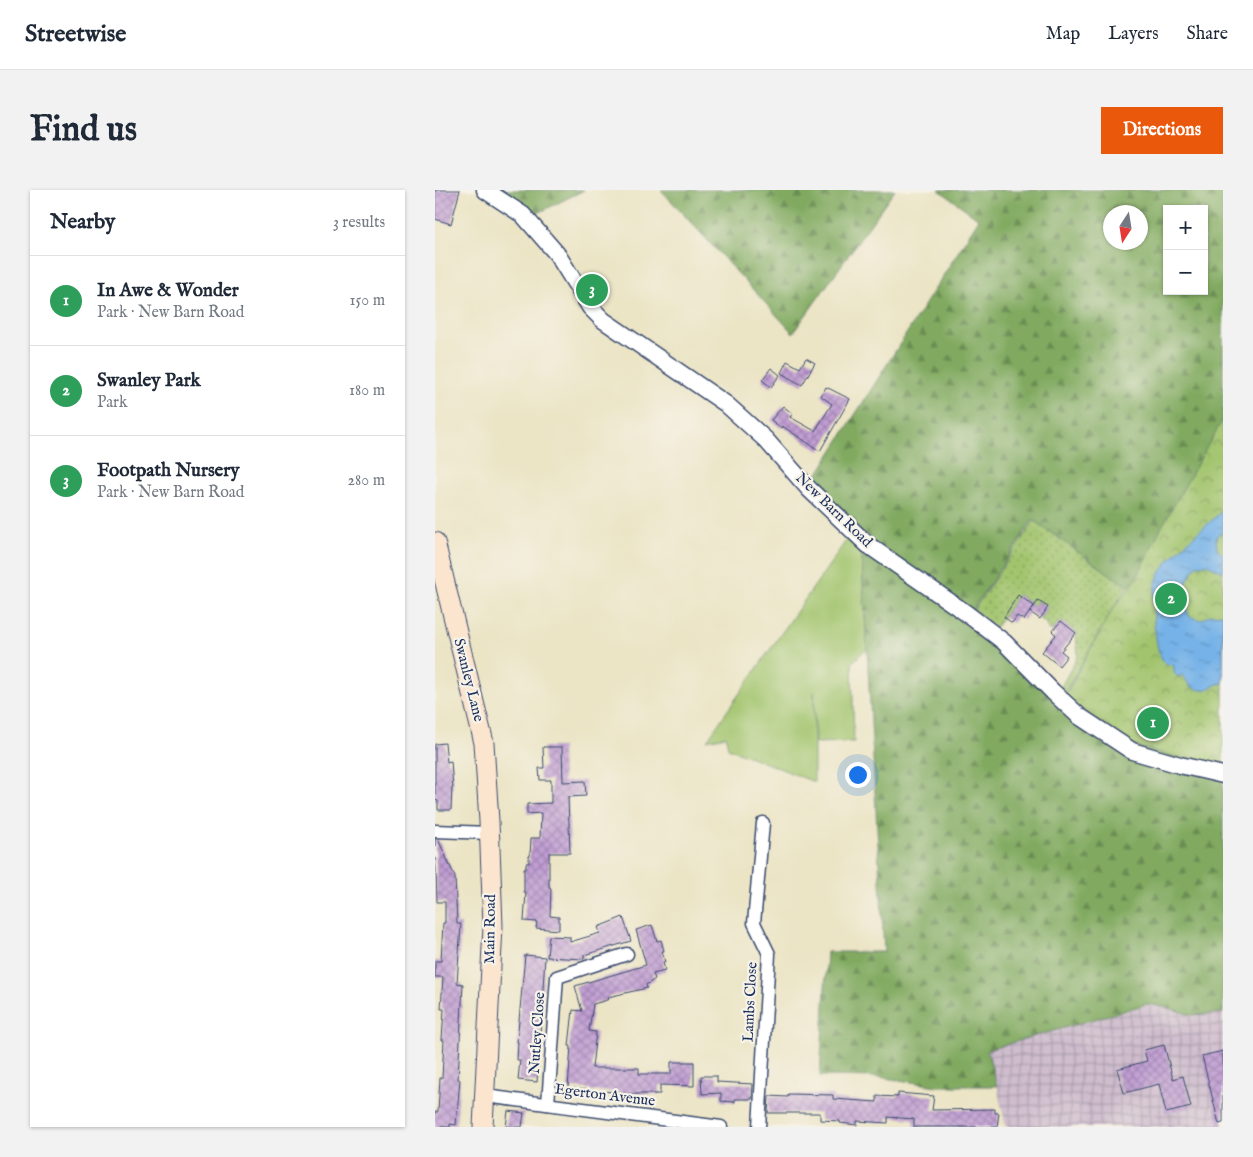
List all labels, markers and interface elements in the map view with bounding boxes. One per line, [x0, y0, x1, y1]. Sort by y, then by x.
text: Streetwise [25, 19, 126, 50]
text: Map [1046, 23, 1080, 46]
text: Layers [1108, 23, 1159, 46]
text: Share [1187, 23, 1228, 46]
button: Directions [1101, 107, 1223, 154]
text: Find us [30, 108, 137, 153]
north arrow [1103, 205, 1148, 250]
map controls [1163, 205, 1208, 295]
button: + [1163, 205, 1208, 250]
text: Nearby [50, 209, 115, 236]
text: 3 results [333, 213, 385, 233]
button: − [1163, 250, 1208, 295]
pin: 3 [576, 271, 608, 309]
text: In Awe & Wonder [97, 279, 239, 303]
text: 1 [63, 291, 69, 311]
text: 150 m [350, 291, 385, 311]
text: Park · New Barn Road [97, 303, 244, 323]
text: Swanley Park [97, 369, 201, 393]
text: 2 [62, 381, 70, 401]
text: 180 m [349, 381, 385, 401]
text: Park [97, 393, 127, 413]
text: Footpath Nursery [97, 459, 240, 483]
street label: New Barn Road [792, 469, 877, 552]
text: 3 [63, 471, 69, 491]
text: 280 m [348, 471, 385, 491]
text: Park · New Barn Road [97, 483, 244, 503]
pin: 2 [1155, 580, 1187, 618]
street label: Swanley Lane [449, 636, 489, 724]
pin: 1 [1137, 704, 1169, 742]
your location [845, 762, 871, 788]
street label: Main Road [480, 893, 500, 964]
street label: Lambs Close [738, 961, 762, 1043]
street label: Nutley Close [525, 991, 549, 1075]
street label: Egerton Avenue [554, 1079, 656, 1111]

